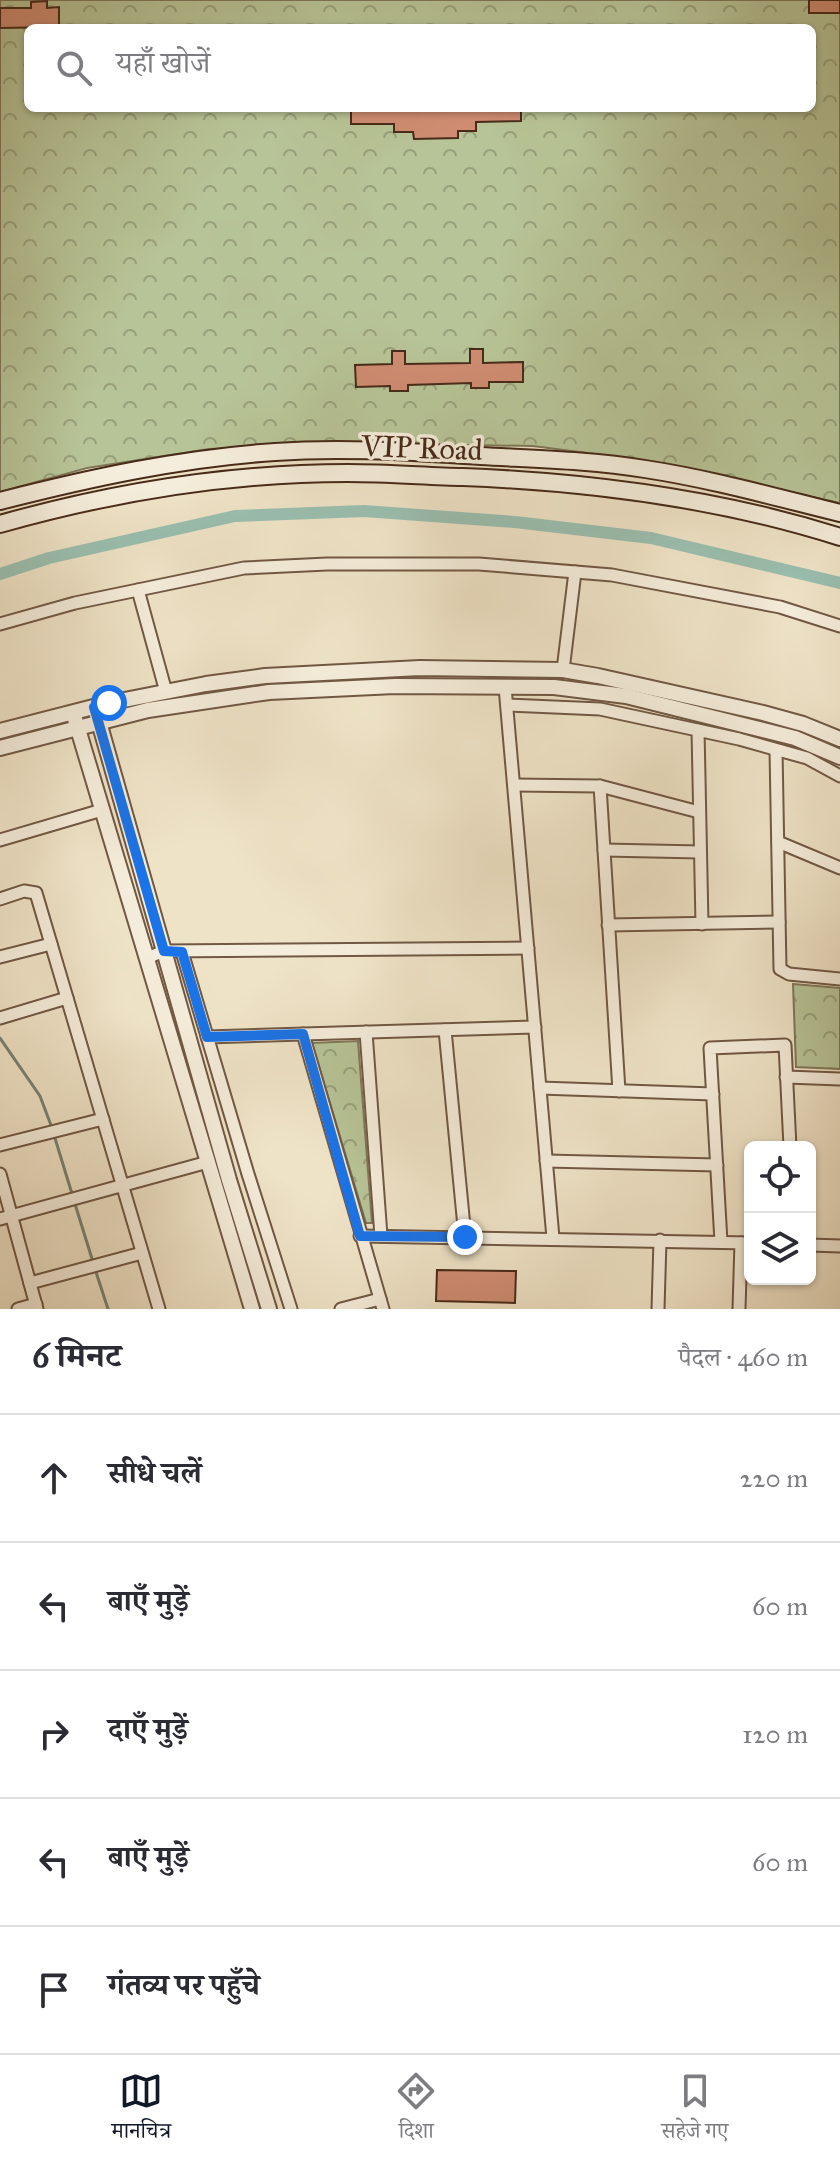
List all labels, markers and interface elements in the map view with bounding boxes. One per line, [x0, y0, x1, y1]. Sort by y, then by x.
search box [24, 24, 816, 112]
text: यहाँ खोजें [116, 45, 210, 81]
icon: search [52, 46, 96, 90]
street label: VIP Road [360, 428, 483, 468]
route start [91, 685, 127, 721]
map controls [744, 1141, 816, 1285]
button: locate [744, 1141, 816, 1213]
button: layers [744, 1213, 816, 1285]
route end [447, 1219, 483, 1255]
text: 6 मिनट [32, 1335, 121, 1376]
text: पैदल · 460 m [678, 1341, 808, 1373]
text: सीधे चलें [108, 1455, 201, 1491]
icon: ahead [32, 1456, 76, 1500]
text: 220 m [740, 1462, 808, 1494]
text: बाएँ मुड़ें [108, 1583, 189, 1619]
icon: left [32, 1584, 76, 1628]
text: 60 m [752, 1590, 808, 1622]
text: दाएँ मुड़ें [108, 1711, 188, 1747]
icon: right [32, 1712, 76, 1756]
text: 120 m [742, 1718, 808, 1750]
text: बाएँ मुड़ें [108, 1839, 189, 1875]
icon: left [32, 1840, 76, 1884]
text: 60 m [752, 1846, 808, 1878]
text: गंतव्य पर पहुँचे [108, 1967, 260, 2003]
icon: arrive [32, 1968, 76, 2012]
tab: मानचित्र [112, 2069, 171, 2152]
tab: दिशा [394, 2069, 438, 2152]
tab: सहेजे गए [661, 2069, 728, 2152]

